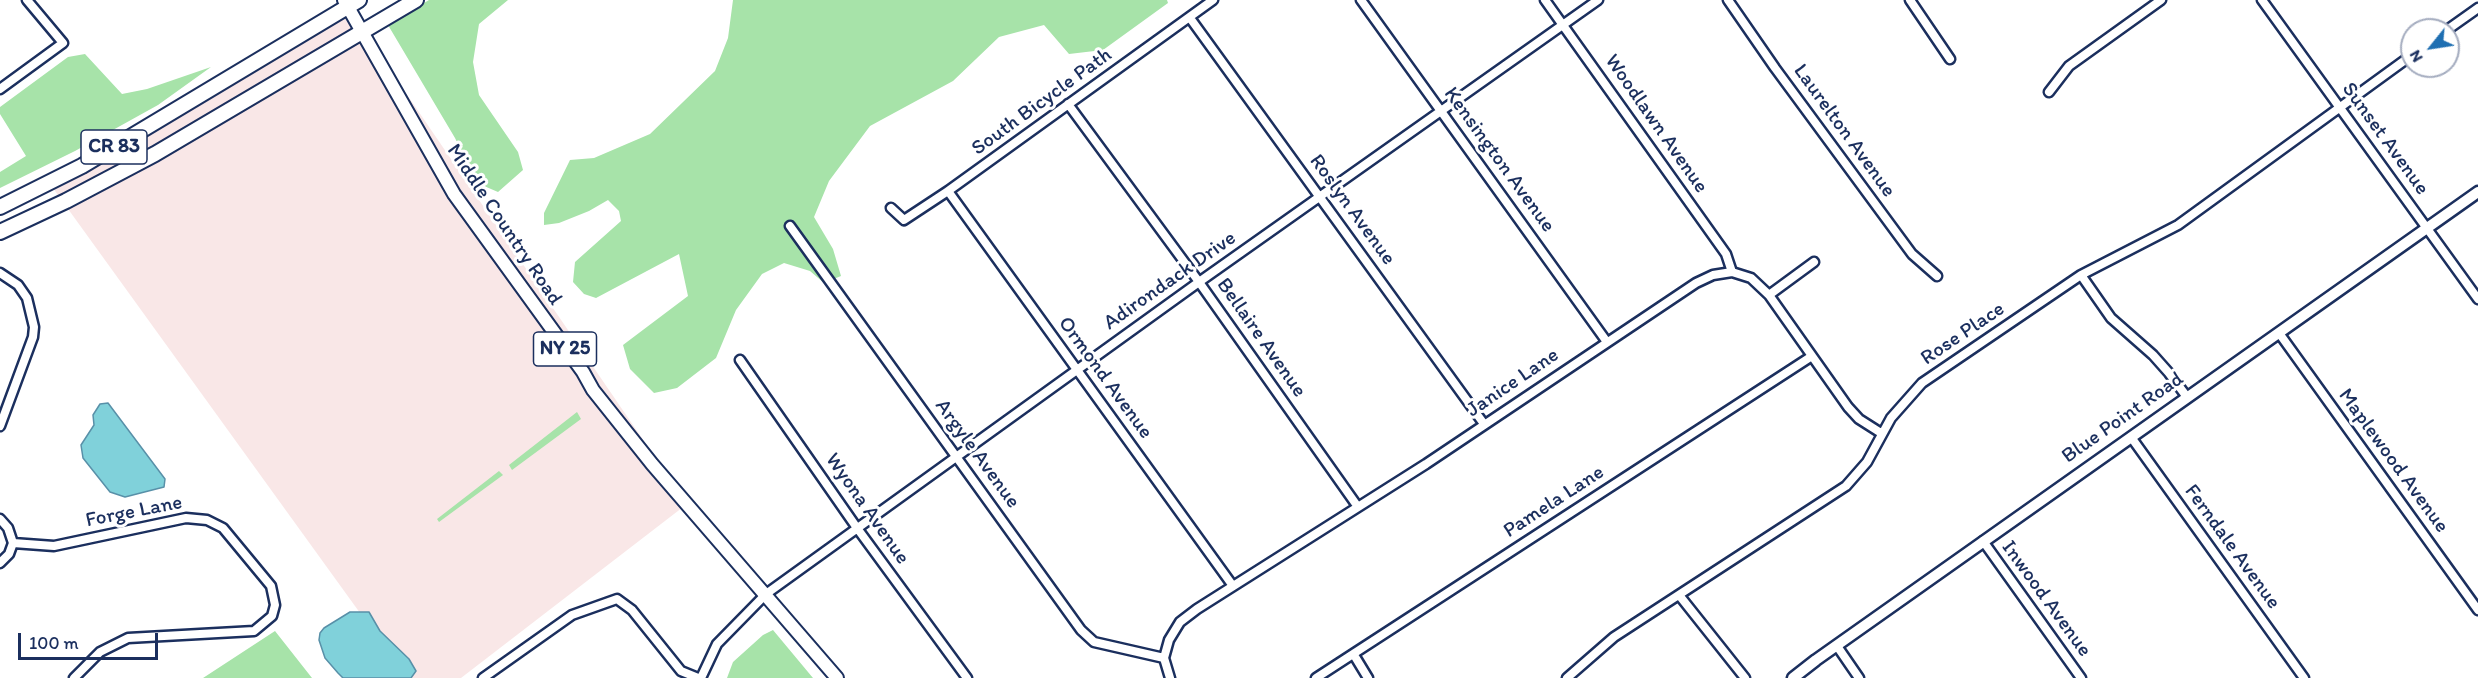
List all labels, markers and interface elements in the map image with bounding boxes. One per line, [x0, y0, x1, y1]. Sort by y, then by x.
north arrow [2400, 18, 2460, 78]
street label: South Bicycle Path [967, 43, 1117, 161]
text: N [2405, 47, 2427, 66]
street label: Woodlawn Avenue [1599, 50, 1713, 198]
street label: Laurelton Avenue [1787, 60, 1901, 202]
street label: Sunset Avenue [2336, 78, 2434, 200]
street label: Kensington Avenue [1438, 82, 1560, 238]
road number: CR 83 [81, 130, 147, 164]
street label: Middle Country Road [441, 140, 567, 310]
street label: Roslyn Avenue [1303, 150, 1401, 270]
street label: Adirondack Drive [1099, 226, 1241, 336]
street label: Bellaire Avenue [1211, 273, 1311, 403]
street label: Rose Place [1916, 297, 2010, 371]
street label: Ormond Avenue [1052, 312, 1158, 444]
road number: NY 25 [534, 332, 596, 366]
street label: Janice Lane [1462, 343, 1564, 423]
street label: Blue Point Road [2057, 367, 2189, 469]
street label: Maplewood Avenue [2332, 384, 2454, 538]
street label: Argyle Avenue [929, 395, 1025, 513]
street label: Wyona Avenue [819, 448, 915, 570]
street label: Pamela Lane [1499, 460, 1609, 544]
street label: Ferndale Avenue [2178, 480, 2286, 614]
street label: Forge Lane [84, 490, 184, 534]
street label: Inwood Avenue [1995, 536, 2097, 662]
scale bar [21, 621, 160, 659]
text: 100 m [29, 632, 79, 654]

